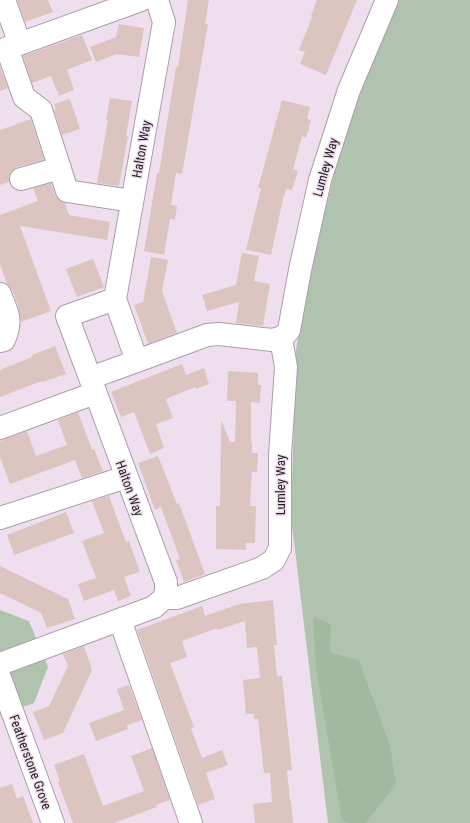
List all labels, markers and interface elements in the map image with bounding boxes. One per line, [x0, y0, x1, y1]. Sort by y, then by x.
street label: Halton Way [129, 119, 154, 179]
street label: Lumley Way [310, 135, 341, 198]
street label: Lumley Way [273, 454, 288, 515]
street label: Halton Way [113, 458, 147, 519]
street label: Featherstone Grove [6, 713, 55, 812]

